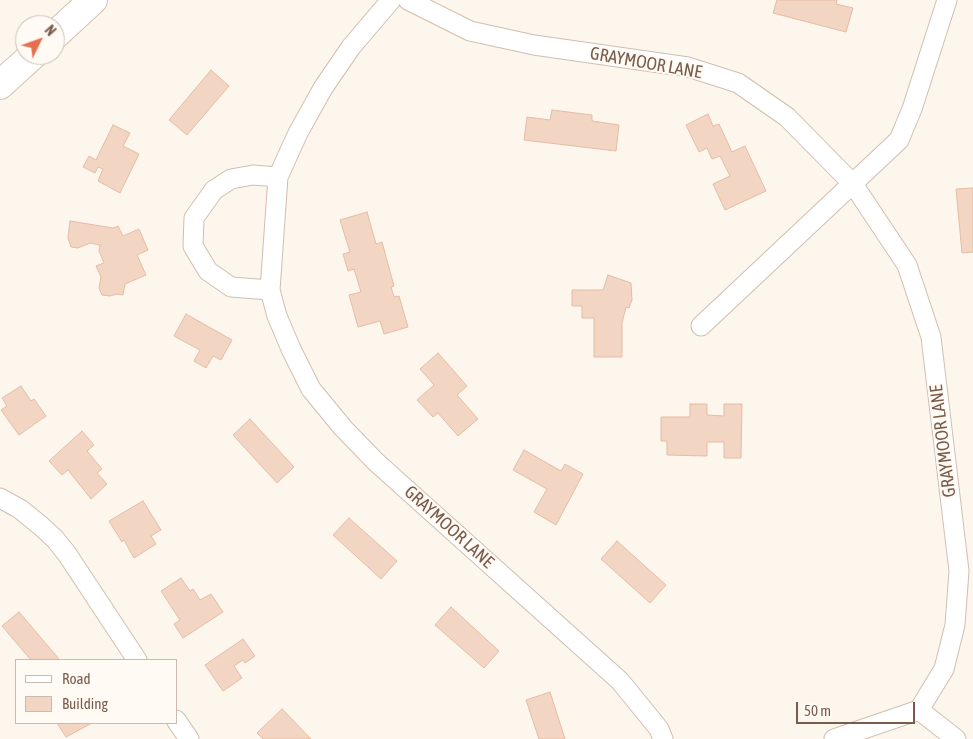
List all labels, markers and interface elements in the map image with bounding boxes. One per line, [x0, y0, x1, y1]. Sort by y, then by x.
north arrow [15, 15, 65, 65]
text: N [42, 22, 59, 39]
street label: GRAYMOOR LANE [588, 43, 704, 83]
street label: GRAYMOOR LANE [925, 384, 961, 498]
street label: GRAYMOOR LANE [400, 481, 498, 573]
legend [15, 659, 178, 724]
text: Road [62, 670, 91, 687]
scale bar [798, 692, 917, 724]
text: Building [62, 695, 108, 712]
text: 50 m [804, 702, 831, 719]

